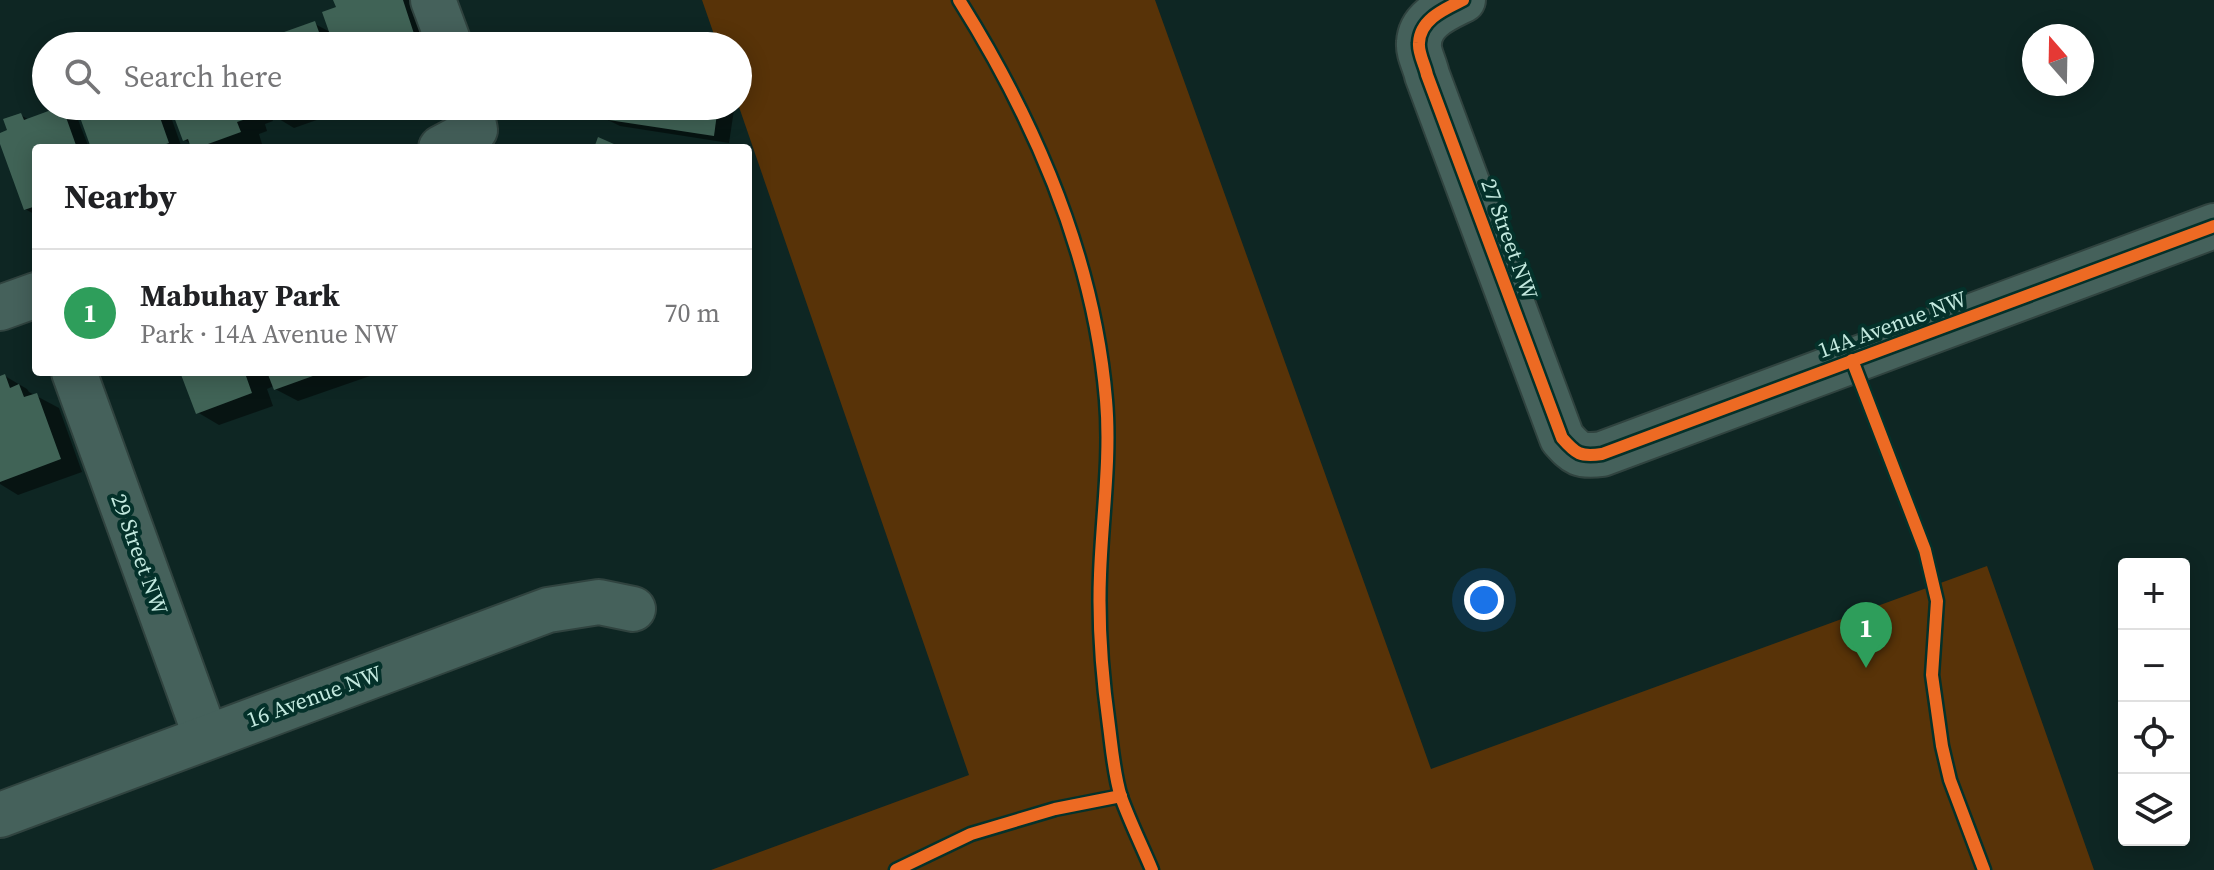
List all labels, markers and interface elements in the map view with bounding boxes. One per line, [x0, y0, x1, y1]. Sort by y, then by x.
north arrow [2022, 24, 2094, 96]
search box [32, 32, 752, 120]
icon: search [60, 54, 104, 98]
text: Search here [124, 56, 282, 97]
text: Nearby [64, 173, 177, 219]
street label: 27 Street NW [1474, 174, 1546, 304]
text: Mabuhay Park [140, 275, 340, 316]
street label: 14A Avenue NW [1813, 283, 1971, 365]
text: 1 [83, 295, 97, 331]
text: 70 m [665, 295, 720, 331]
text: Park · 14A Avenue NW [140, 316, 398, 352]
street label: 29 Street NW [104, 489, 176, 619]
map controls [2118, 558, 2190, 846]
button: + [2118, 558, 2190, 630]
your location [1464, 580, 1504, 620]
pin: 1 [1840, 602, 1892, 668]
button: − [2118, 630, 2190, 702]
street label: 16 Avenue NW [242, 658, 386, 734]
button: locate [2118, 702, 2190, 774]
button: layers [2118, 774, 2190, 846]

